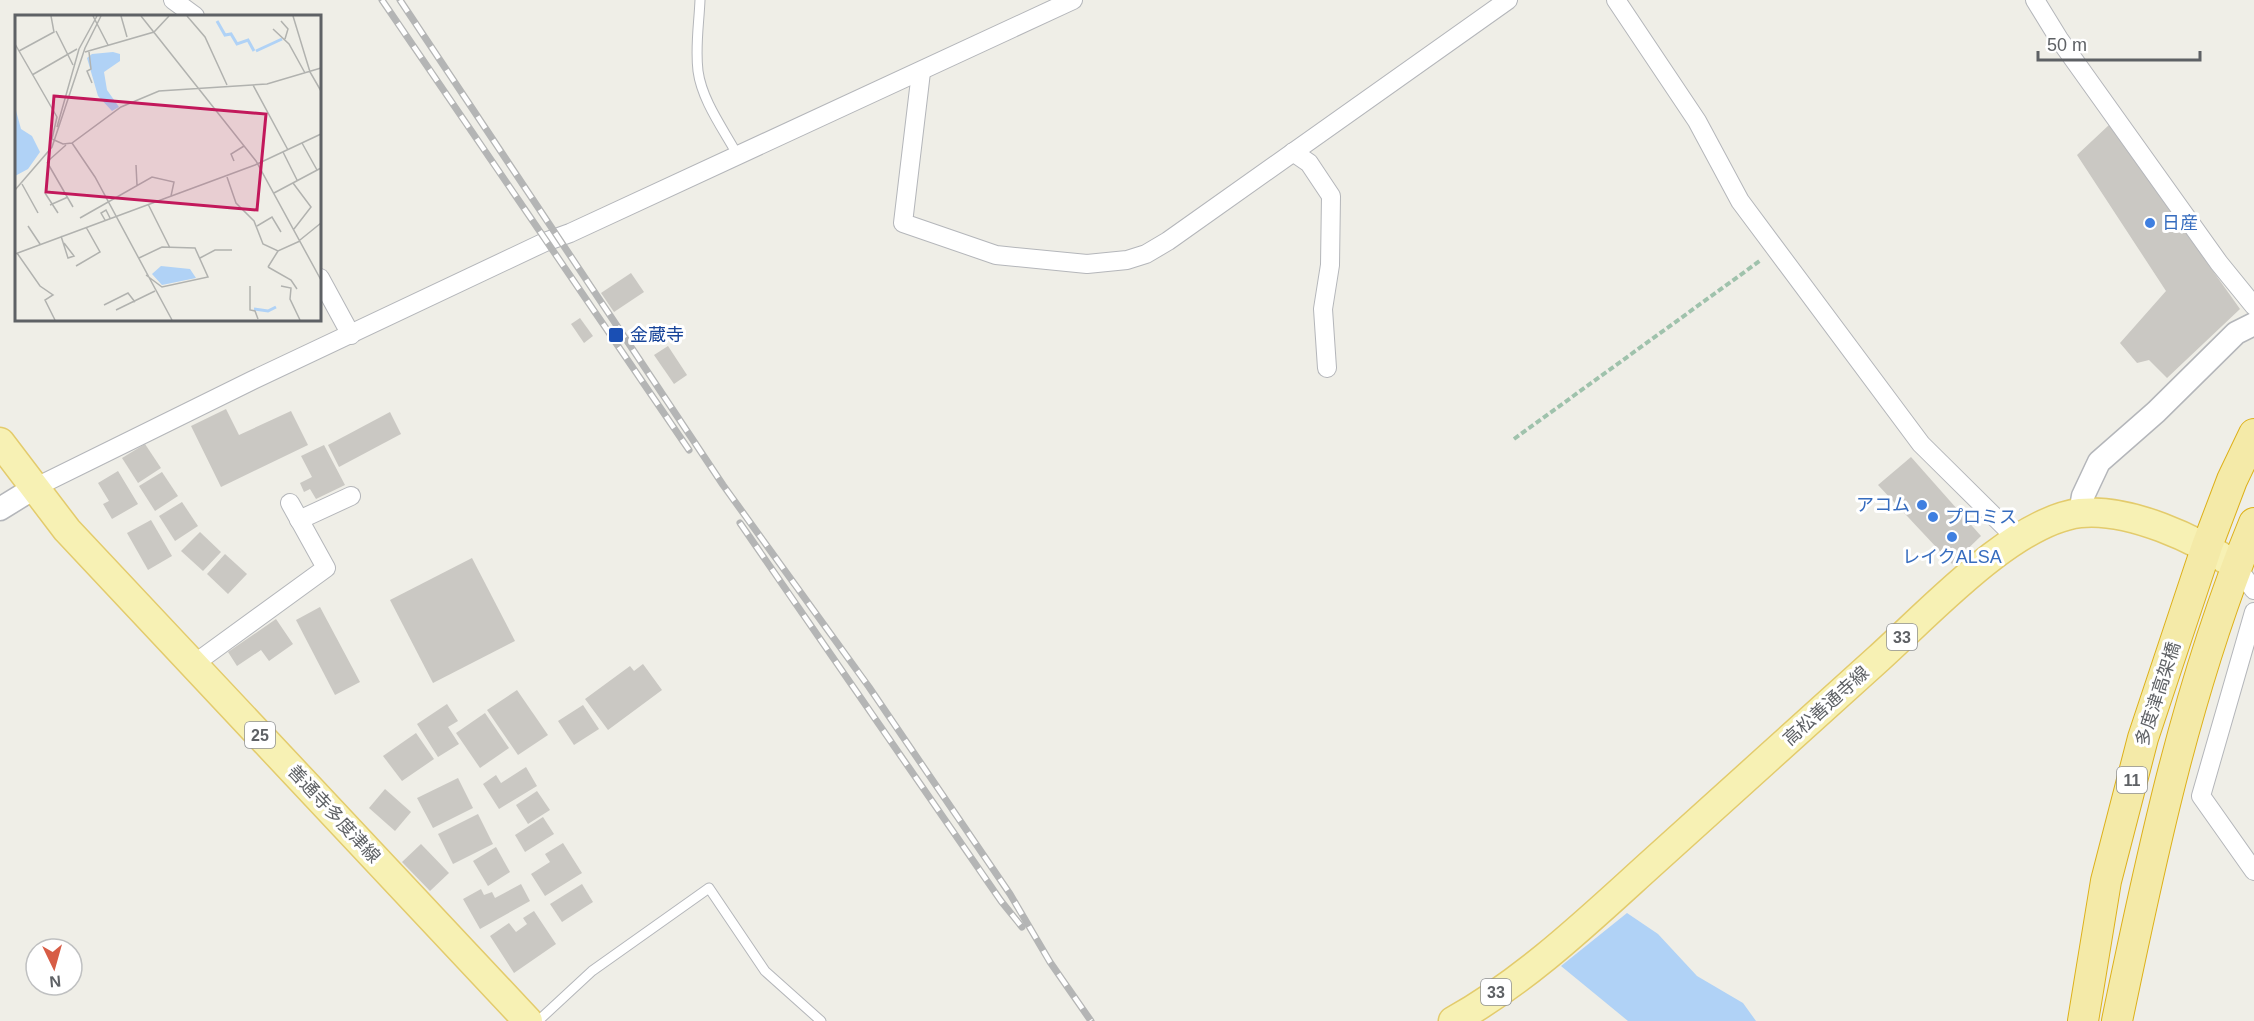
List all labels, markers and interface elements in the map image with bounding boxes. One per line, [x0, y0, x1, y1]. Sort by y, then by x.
inset map [15, 15, 321, 321]
scale bar [2038, 24, 2200, 62]
text: 50 m [2047, 35, 2087, 55]
place label: 日産 [2162, 213, 2198, 233]
marker: 日産 [2143, 216, 2157, 230]
place label: 金蔵寺 [630, 325, 684, 345]
marker: 金蔵寺 [607, 326, 625, 344]
place label: アコム [1856, 495, 1910, 515]
marker: アコム [1915, 498, 1929, 512]
place label: プロミス [1945, 507, 2017, 527]
marker: プロミス [1926, 510, 1940, 524]
marker: レイクALSA [1945, 530, 1959, 544]
place label: レイクALSA [1902, 547, 2002, 567]
road number: 33 [1887, 624, 1917, 650]
street label: 多度津高架橋 [2132, 640, 2184, 748]
street label: 高松善通寺線 [1779, 662, 1873, 750]
road number: 25 [245, 722, 275, 748]
street label: 善通寺多度津線 [284, 761, 384, 867]
road number: 11 [2117, 767, 2147, 793]
north arrow [24, 937, 84, 997]
text: N [49, 972, 62, 990]
road number: 33 [1481, 979, 1511, 1005]

